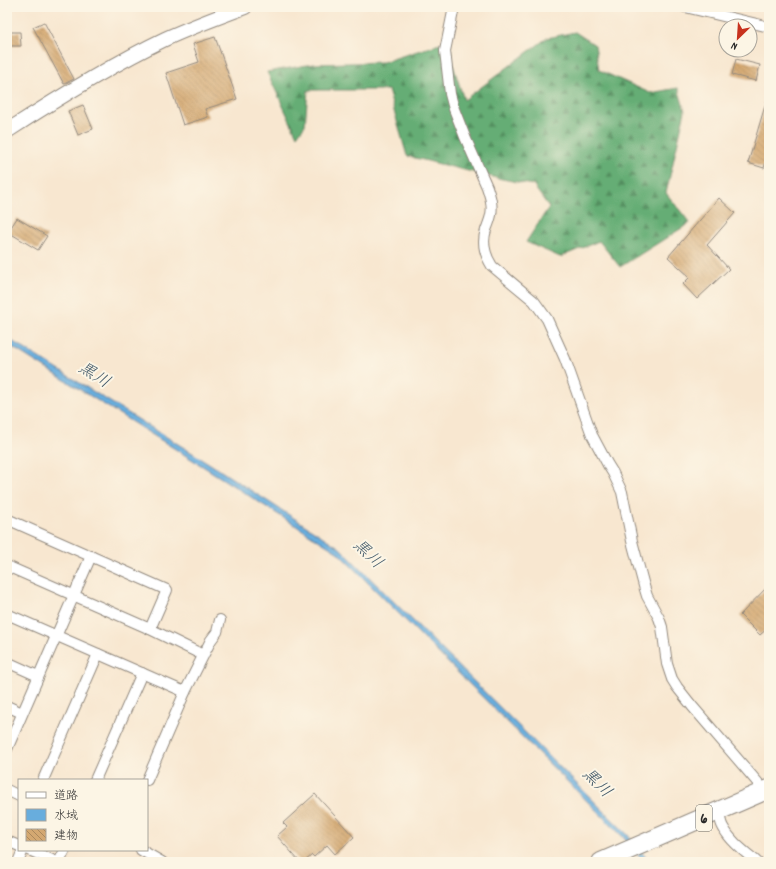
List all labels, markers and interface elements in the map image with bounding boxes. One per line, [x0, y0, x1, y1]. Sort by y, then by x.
north arrow [718, 18, 758, 58]
text: N [728, 37, 740, 54]
water label: 黒川 [73, 357, 114, 396]
water label: 黒川 [346, 535, 387, 576]
water label: 黒川 [575, 764, 616, 805]
legend [18, 779, 148, 851]
text: 道路 [54, 788, 78, 805]
road number: 6 [696, 805, 712, 831]
text: 水域 [54, 808, 78, 825]
text: 建物 [54, 828, 78, 845]

